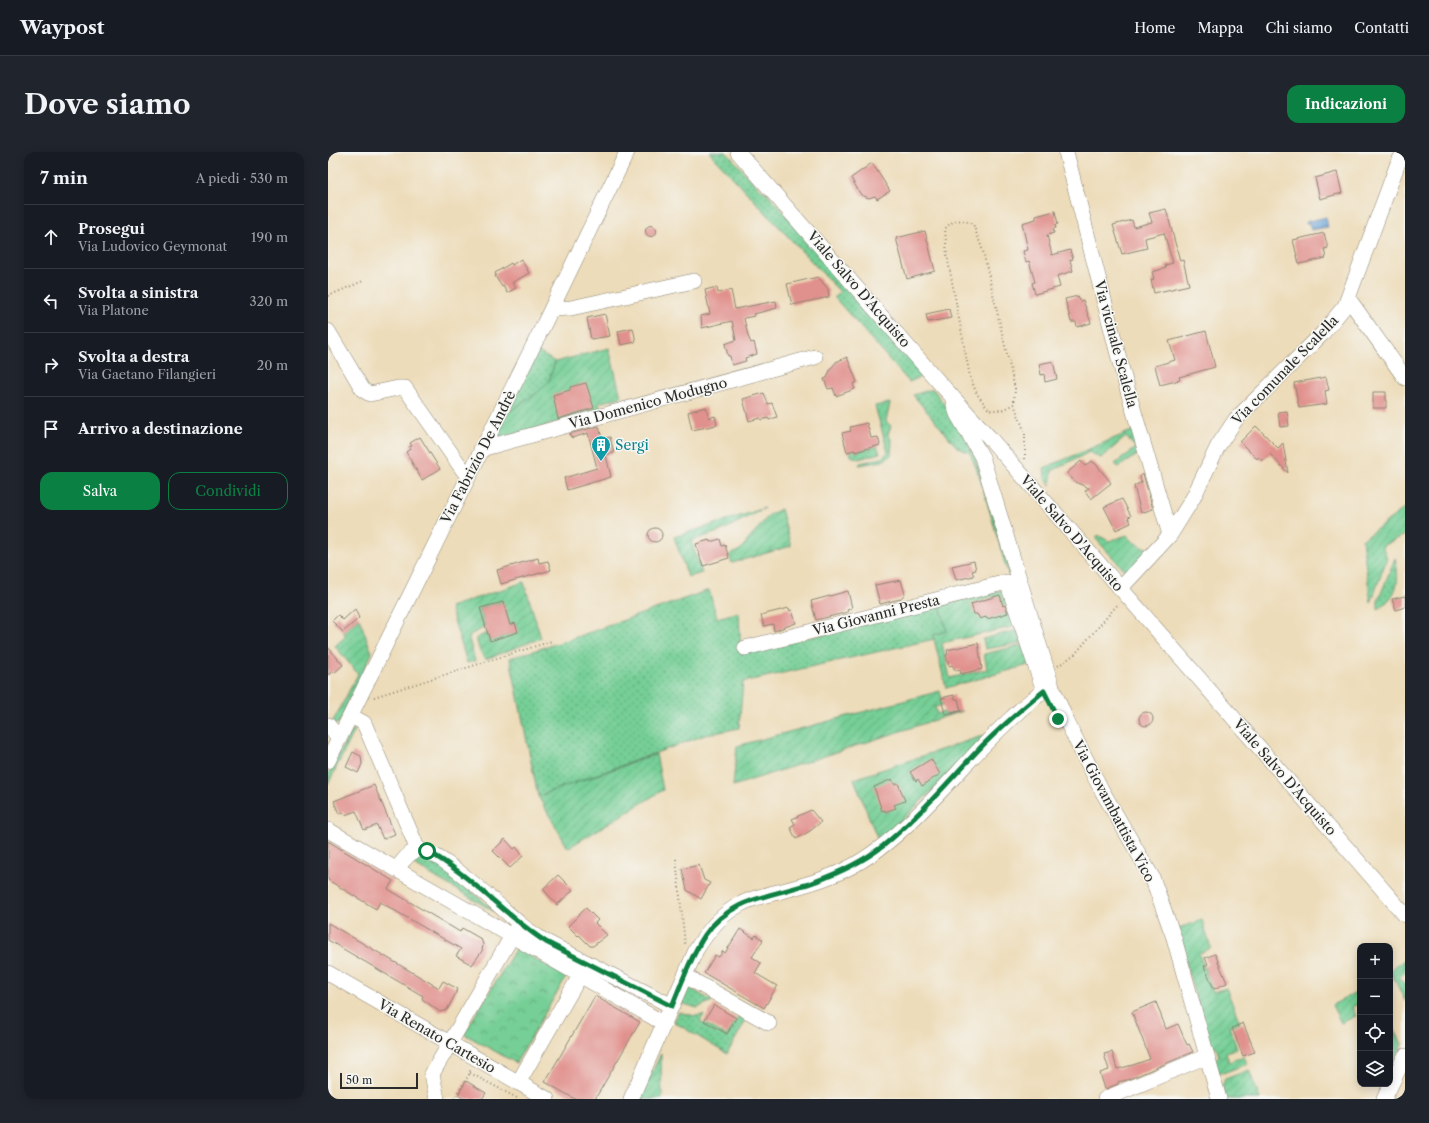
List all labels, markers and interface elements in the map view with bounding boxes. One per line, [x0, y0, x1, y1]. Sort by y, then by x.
text: Waypost [20, 16, 104, 39]
text: Home [1134, 19, 1175, 37]
text: Mappa [1197, 19, 1243, 37]
text: Chi siamo [1265, 19, 1332, 37]
text: Contatti [1354, 19, 1409, 37]
button: Indicazioni [1287, 85, 1405, 123]
text: Dove siamo [24, 87, 191, 121]
text: 7 min [40, 168, 88, 188]
text: A piedi · 530 m [196, 170, 288, 186]
text: Prosegui [78, 219, 145, 238]
icon: ahead [40, 226, 62, 248]
street label: Viale Salvo D'Acquisto [803, 226, 915, 351]
text: 190 m [251, 229, 288, 245]
text: Via Ludovico Geymonat [78, 238, 227, 254]
street label: Via vicinale Scalella [1090, 277, 1142, 410]
text: Svolta a sinistra [78, 283, 198, 302]
icon: left [40, 290, 62, 312]
text: 320 m [250, 293, 288, 309]
text: Via Platone [78, 302, 149, 318]
street label: Via comunale Scalella [1227, 311, 1342, 429]
text: Svolta a destra [78, 347, 189, 366]
icon: right [40, 354, 62, 376]
text: 20 m [257, 357, 288, 373]
text: Via Gaetano Filangieri [78, 366, 216, 382]
street label: Via Domenico Modugno [566, 373, 729, 433]
street label: Via Fabrizio De Andrè [436, 387, 520, 528]
icon: arrive [40, 418, 62, 440]
text: Arrivo a destinazione [78, 419, 243, 438]
building icon: Sergi [590, 434, 612, 462]
place label: Sergi [615, 436, 649, 454]
street label: Viale Salvo D'Acquisto [1016, 470, 1128, 595]
button: Salva [40, 472, 160, 510]
button: Condividi [168, 472, 288, 510]
street label: Via Giovanni Presta [810, 590, 942, 640]
route end [1049, 710, 1067, 728]
street label: Viale Salvo D'Acquisto [1229, 714, 1341, 839]
street label: Via Giovambattista Vico [1068, 736, 1159, 885]
route start [418, 842, 436, 860]
map controls [1357, 943, 1393, 1087]
button: + [1357, 943, 1393, 979]
button: − [1357, 979, 1393, 1015]
street label: Via Renato Cartesio [374, 995, 499, 1077]
button: locate [1357, 1015, 1393, 1051]
button: layers [1357, 1051, 1393, 1087]
scale bar [340, 1071, 418, 1090]
text: 50 m [346, 1073, 372, 1087]

